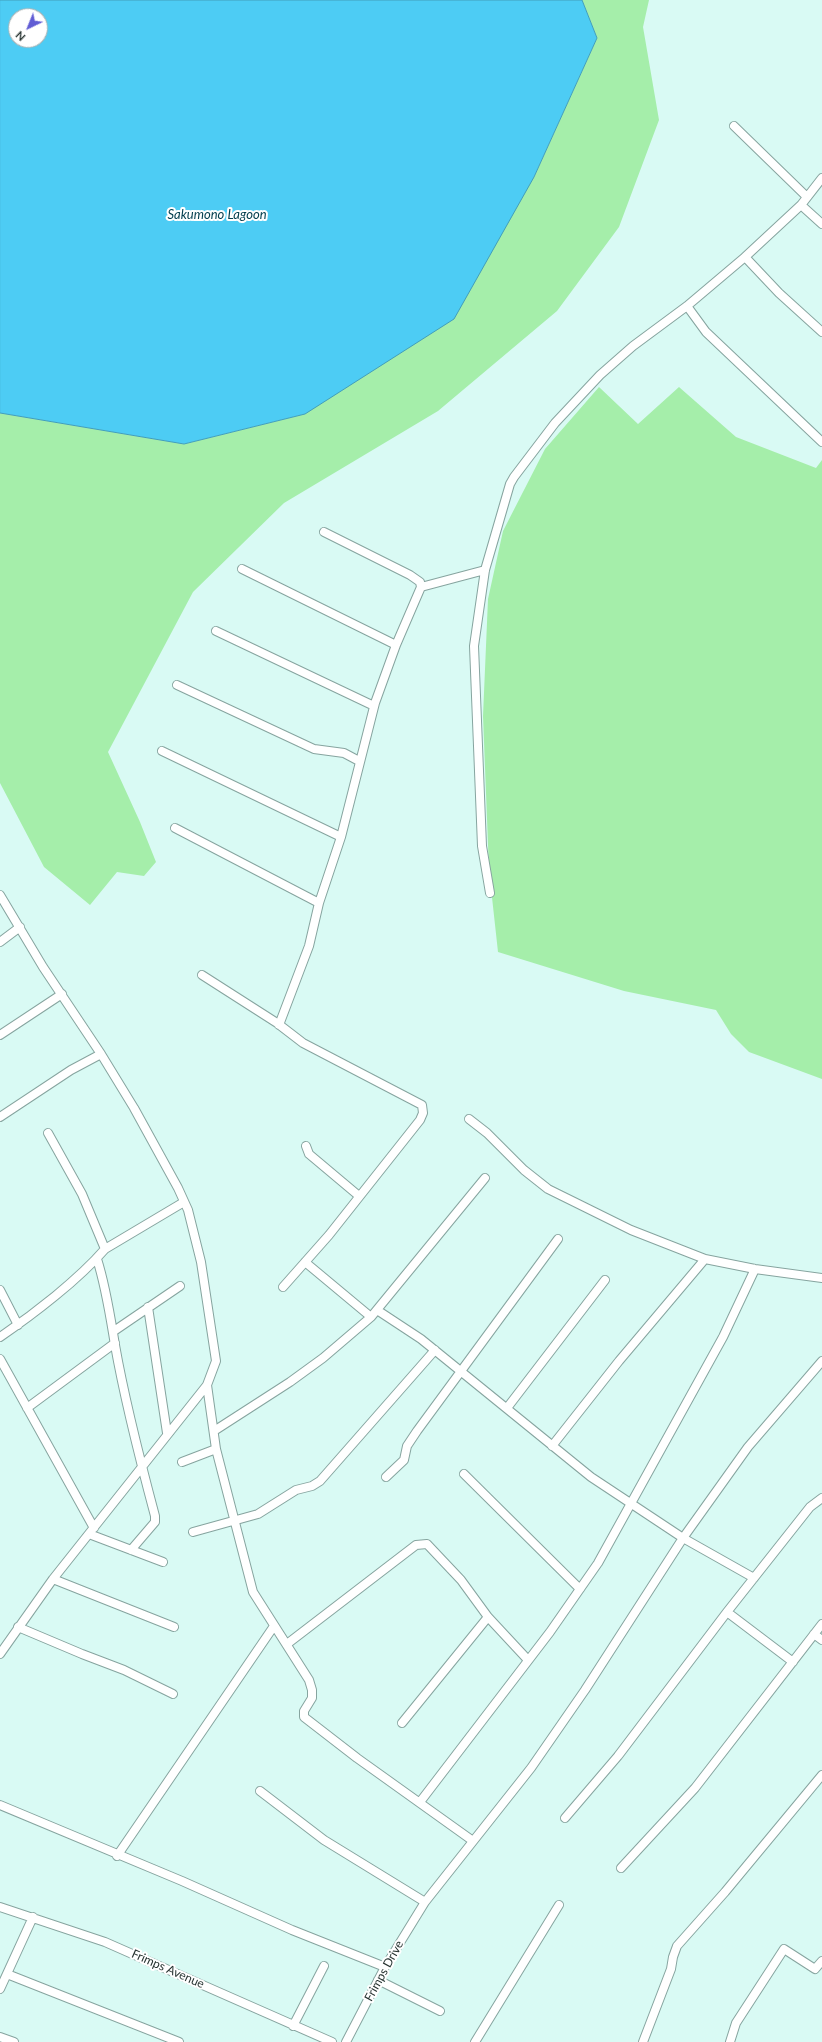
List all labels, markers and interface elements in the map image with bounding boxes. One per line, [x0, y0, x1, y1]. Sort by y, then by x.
north arrow [8, 8, 48, 48]
text: N [13, 29, 28, 44]
water label: Sakumono Lagoon [167, 207, 267, 223]
street label: Frimps Drive [361, 1938, 407, 2004]
street label: Frimps Avenue [129, 1947, 207, 1991]

